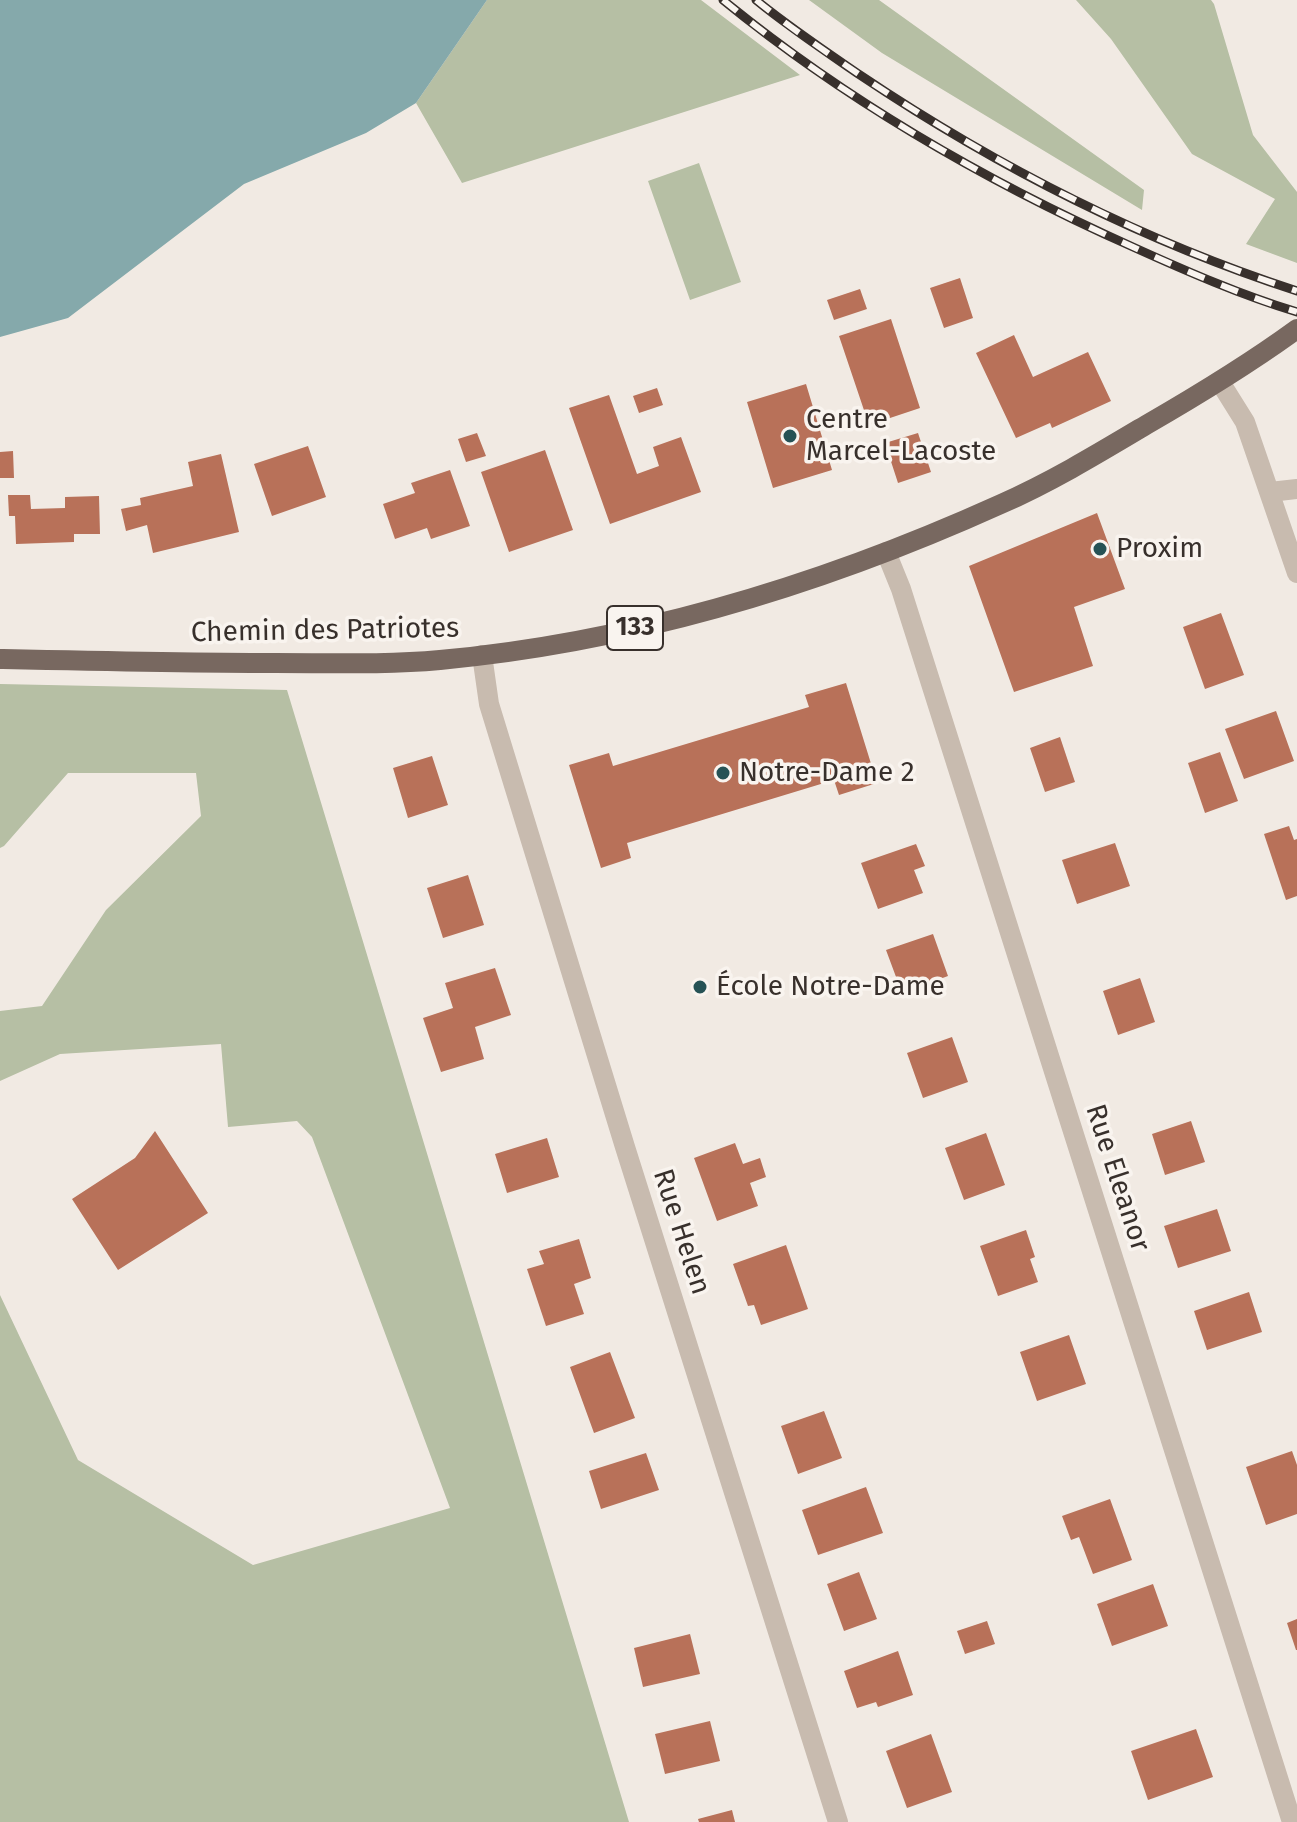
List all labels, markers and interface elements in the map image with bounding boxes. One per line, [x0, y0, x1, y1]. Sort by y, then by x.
place label: Centre Marcel-Lacoste [806, 403, 996, 469]
marker: Centre Marcel-Lacoste [781, 427, 799, 445]
place label: Proxim [1116, 532, 1203, 566]
marker: Proxim [1091, 540, 1109, 558]
road number: 133 [607, 606, 663, 650]
street label: Chemin des Patriotes [191, 612, 459, 650]
place label: Notre-Dame 2 [739, 756, 915, 790]
marker: Notre-Dame 2 [714, 764, 732, 782]
place label: École Notre-Dame [716, 970, 945, 1004]
marker: École Notre-Dame [691, 978, 709, 996]
street label: Rue Eleanor [1077, 1100, 1157, 1256]
street label: Rue Helen [645, 1165, 717, 1299]

